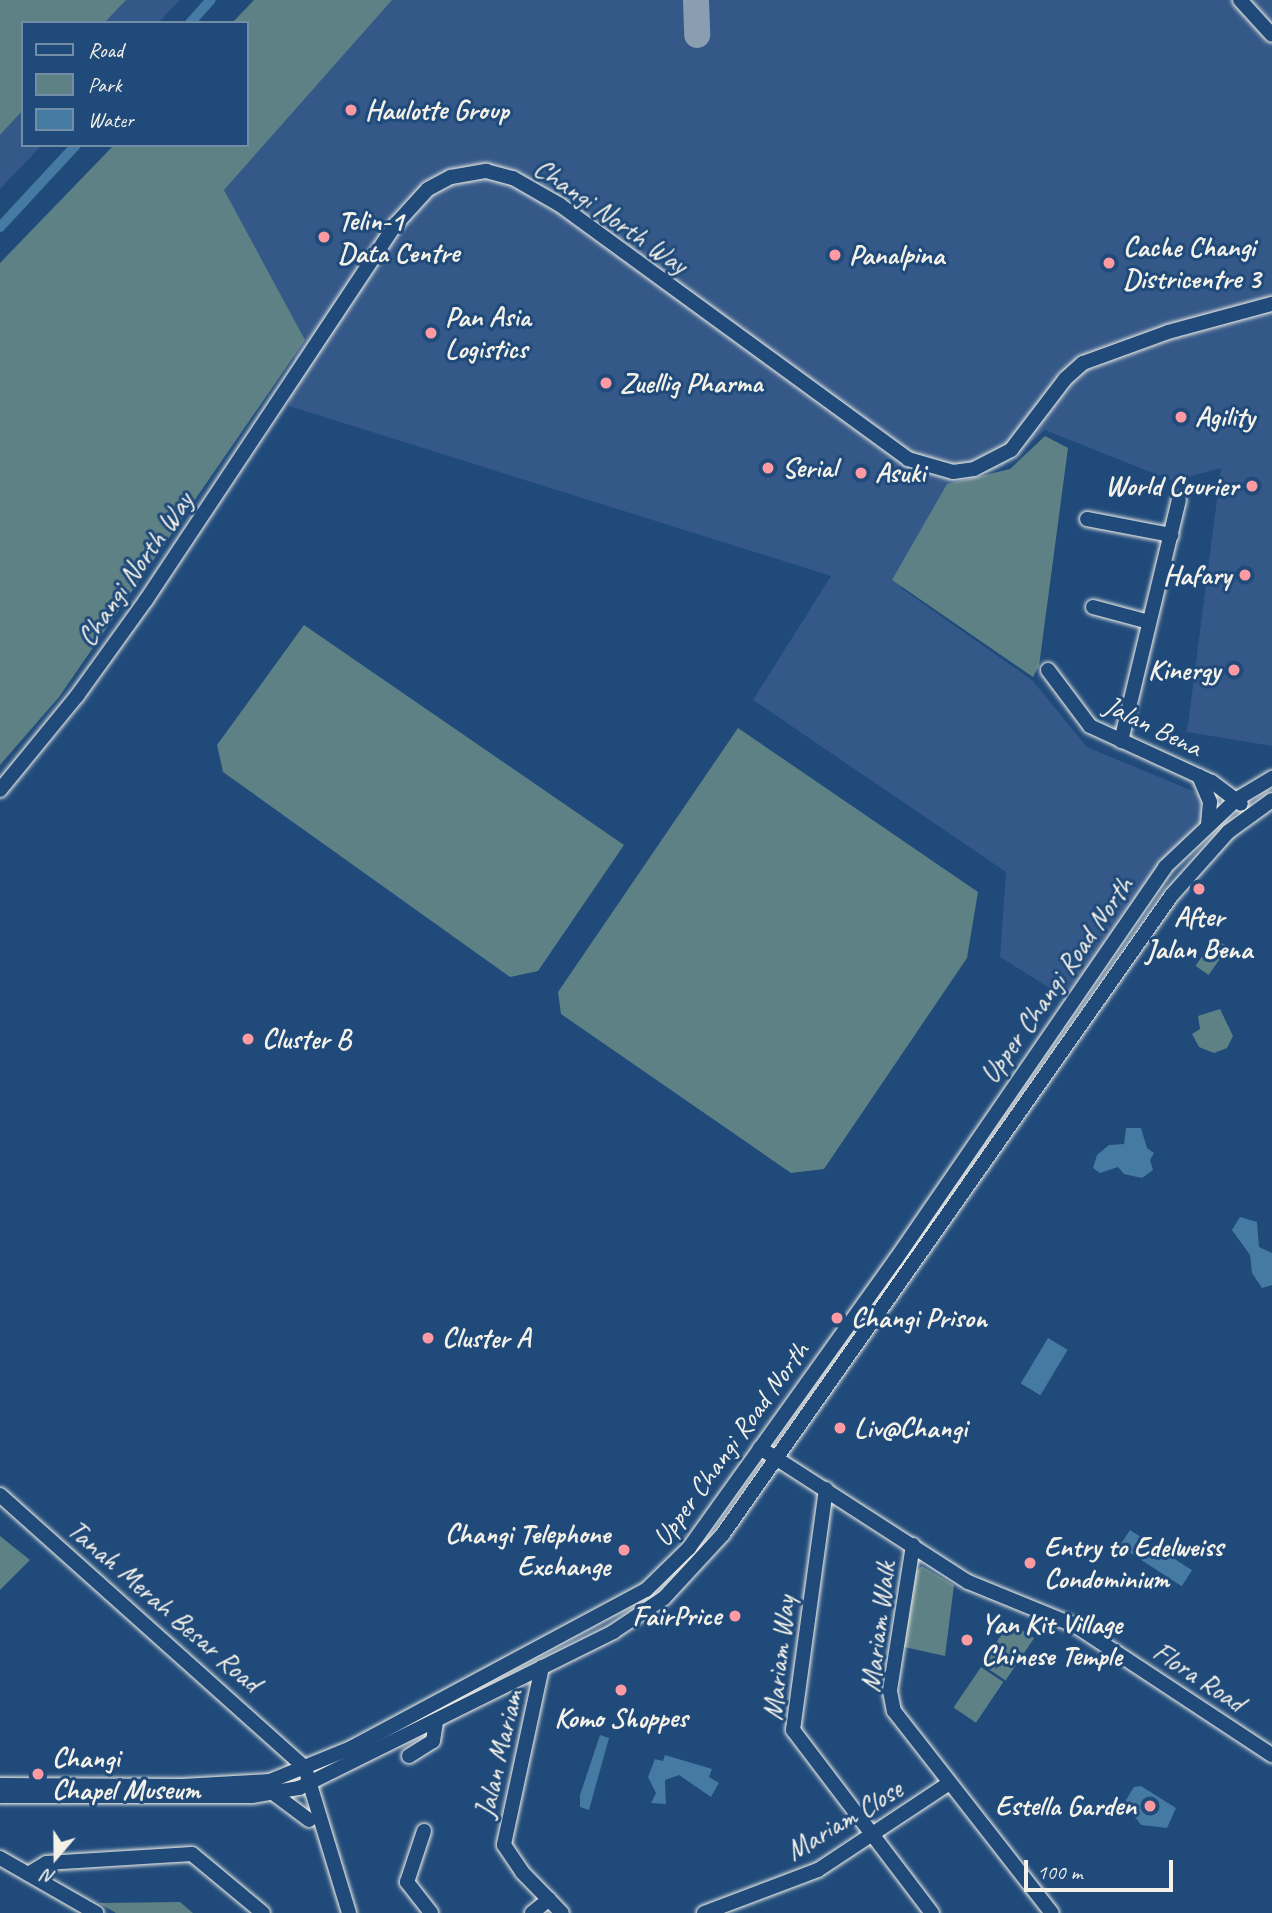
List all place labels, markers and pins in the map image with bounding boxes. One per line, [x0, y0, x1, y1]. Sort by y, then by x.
place label: Haulotte Group [365, 93, 509, 127]
marker: Haulotte Group [343, 102, 359, 118]
place label: Telin-1 Data Centre [338, 204, 459, 270]
marker: Telin-1 Data Centre [316, 229, 332, 245]
place label: Cache Changi Districentre 3 [1123, 230, 1260, 296]
place label: Panalpina [849, 238, 944, 272]
marker: Panalpina [827, 247, 843, 263]
marker: Cache Changi Districentre 3 [1101, 255, 1117, 271]
place label: Pan Asia Logistics [445, 300, 530, 366]
marker: Pan Asia Logistics [423, 325, 439, 341]
place label: Zuellig Pharma [620, 366, 763, 400]
marker: Zuellig Pharma [598, 375, 614, 391]
place label: Agility [1195, 400, 1255, 434]
marker: Agility [1173, 409, 1189, 425]
place label: Serial [782, 451, 837, 485]
place label: Asuki [875, 456, 925, 490]
marker: Serial [760, 460, 776, 476]
marker: Asuki [853, 465, 869, 481]
place label: World Courier [1106, 469, 1238, 503]
marker: World Courier [1244, 478, 1260, 494]
place label: Hafary [1163, 558, 1231, 592]
marker: Hafary [1237, 567, 1253, 583]
place label: Kinergy [1148, 653, 1220, 687]
marker: Kinergy [1226, 662, 1242, 678]
marker: After Jalan Bena [1191, 881, 1207, 897]
place label: After Jalan Bena [1146, 900, 1252, 966]
place label: Cluster B [262, 1022, 351, 1056]
marker: Cluster B [240, 1031, 256, 1047]
place label: Changi Prison [851, 1301, 987, 1335]
marker: Changi Prison [829, 1310, 845, 1326]
place label: Cluster A [442, 1321, 530, 1355]
marker: Cluster A [420, 1330, 436, 1346]
place label: Liv@Changi [854, 1411, 967, 1445]
marker: Liv@Changi [832, 1420, 848, 1436]
place label: Changi Telephone Exchange [445, 1517, 610, 1583]
place label: Entry to Edelweiss Condominium [1044, 1530, 1223, 1596]
marker: Changi Telephone Exchange [616, 1542, 632, 1558]
marker: Entry to Edelweiss Condominium [1022, 1555, 1038, 1571]
place label: FairPrice [632, 1599, 721, 1633]
place label: Yan Kit Village Chinese Temple [981, 1607, 1122, 1673]
marker: FairPrice [727, 1608, 743, 1624]
marker: Yan Kit Village Chinese Temple [959, 1632, 975, 1648]
marker: Komo Shoppes [613, 1682, 629, 1698]
place label: Komo Shoppes [554, 1701, 688, 1735]
place label: Changi Chapel Museum [52, 1741, 200, 1807]
marker: Changi Chapel Museum [30, 1766, 46, 1782]
place label: Estella Garden [995, 1789, 1136, 1823]
marker: Estella Garden [1142, 1798, 1158, 1814]

